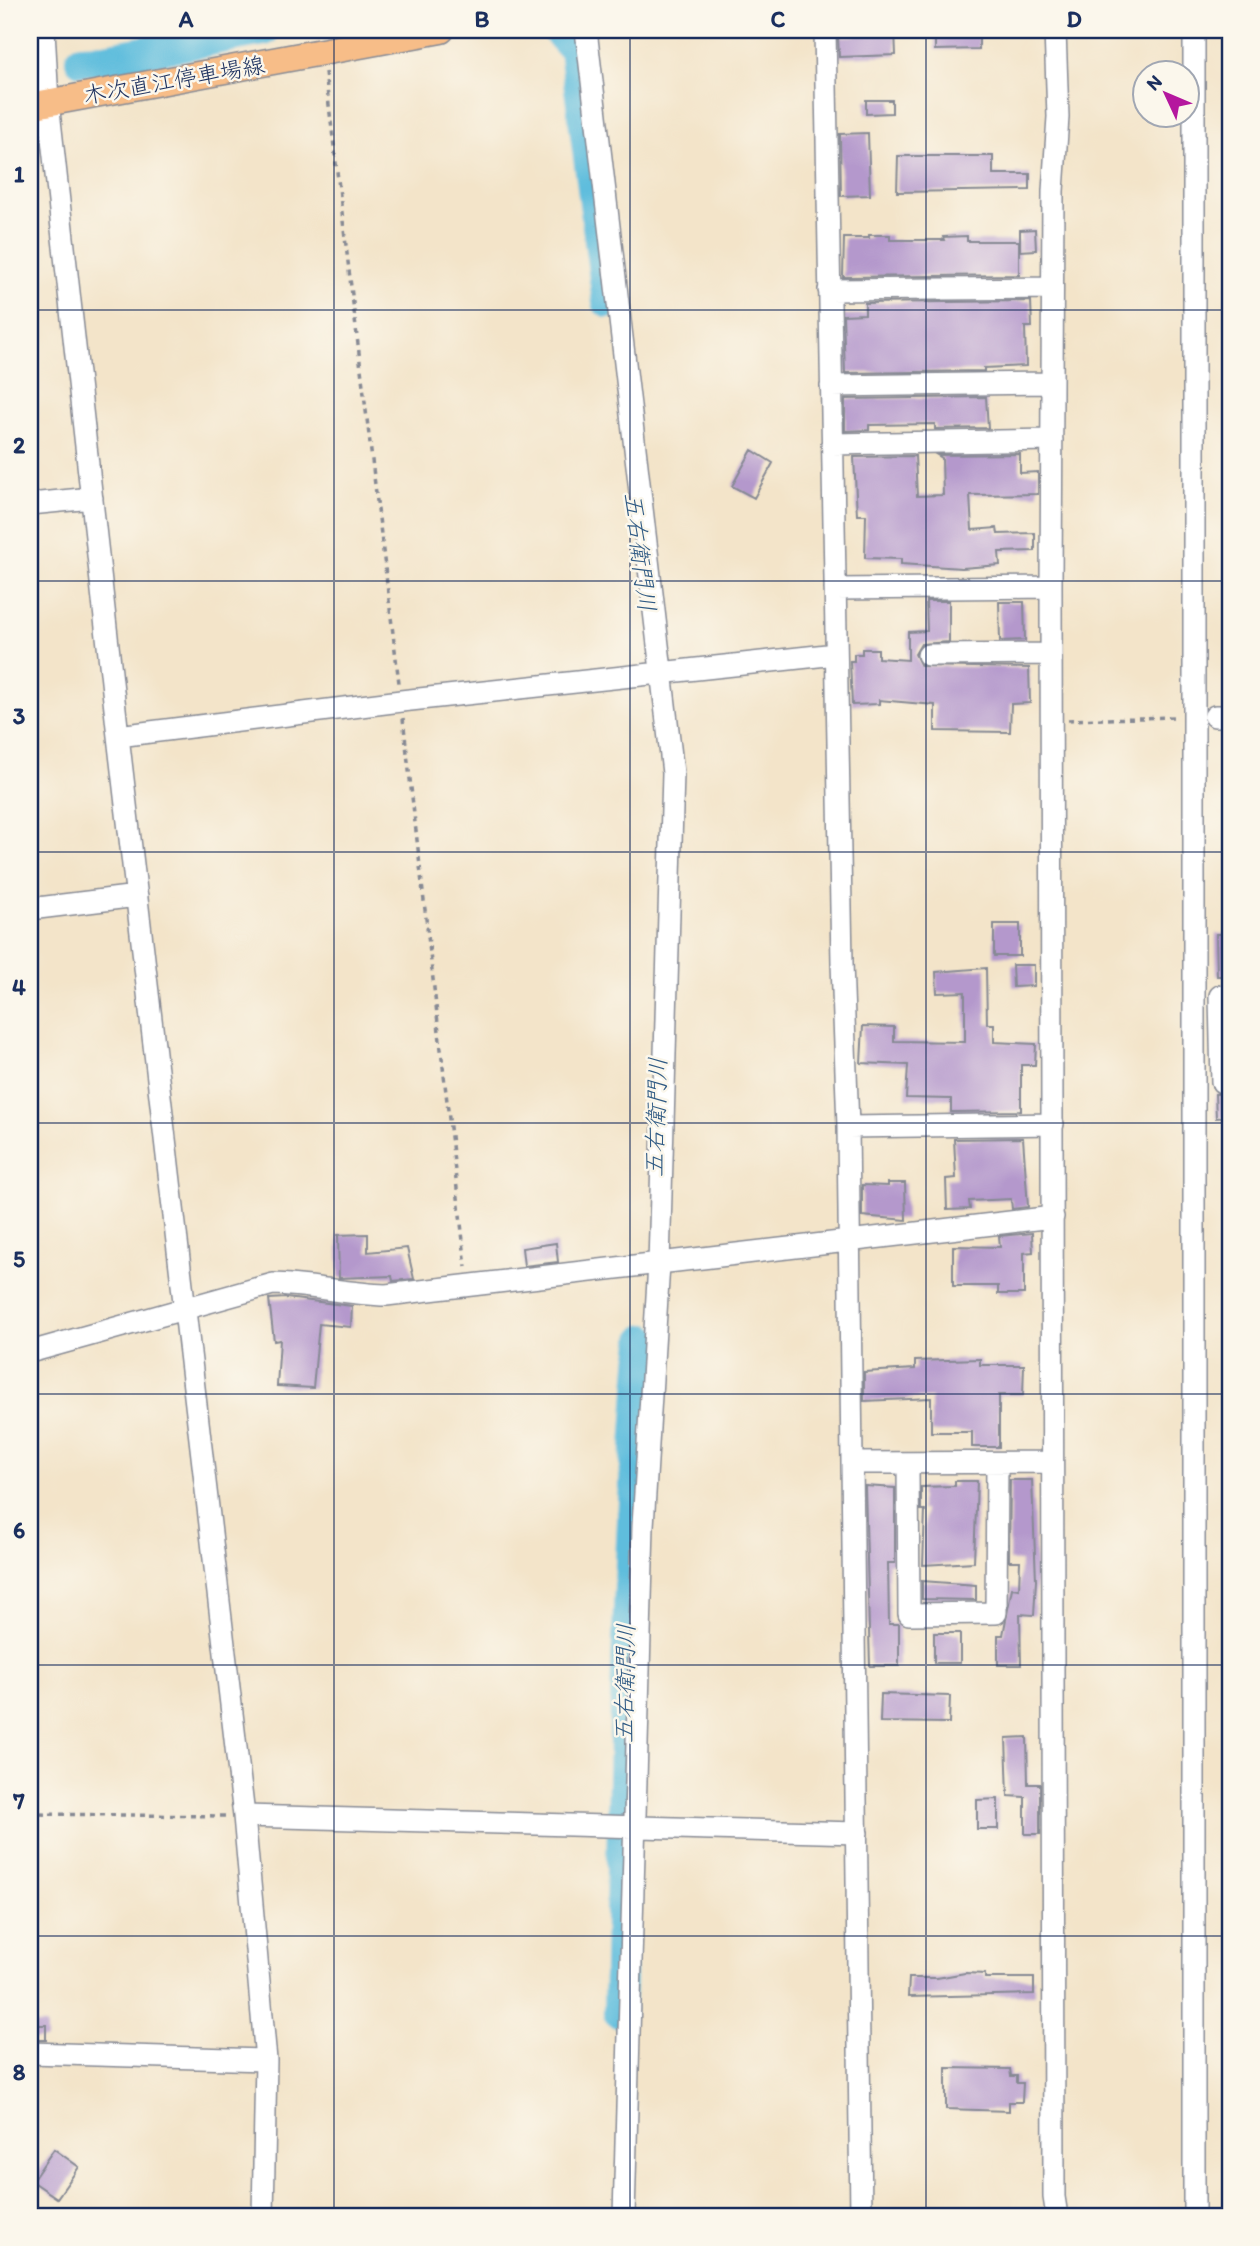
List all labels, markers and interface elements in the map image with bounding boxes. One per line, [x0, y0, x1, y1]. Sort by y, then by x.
text: A [178, 5, 194, 33]
text: B [475, 5, 490, 33]
text: C [771, 5, 786, 33]
text: D [1066, 5, 1082, 33]
street label: 木次直江停車場線 [81, 50, 267, 110]
north arrow [1130, 60, 1200, 130]
text: N [1141, 70, 1167, 95]
text: 1 [14, 160, 25, 188]
text: 2 [13, 431, 26, 459]
water label: 五右衛門川 [619, 491, 662, 613]
text: 3 [13, 702, 26, 730]
text: 4 [12, 973, 26, 1001]
water label: 五右衛門川 [639, 1057, 672, 1177]
text: 5 [13, 1245, 25, 1273]
text: 6 [13, 1516, 25, 1544]
water label: 五右衛門川 [609, 1623, 640, 1743]
text: 7 [12, 1787, 25, 1815]
text: 8 [13, 2058, 26, 2086]

